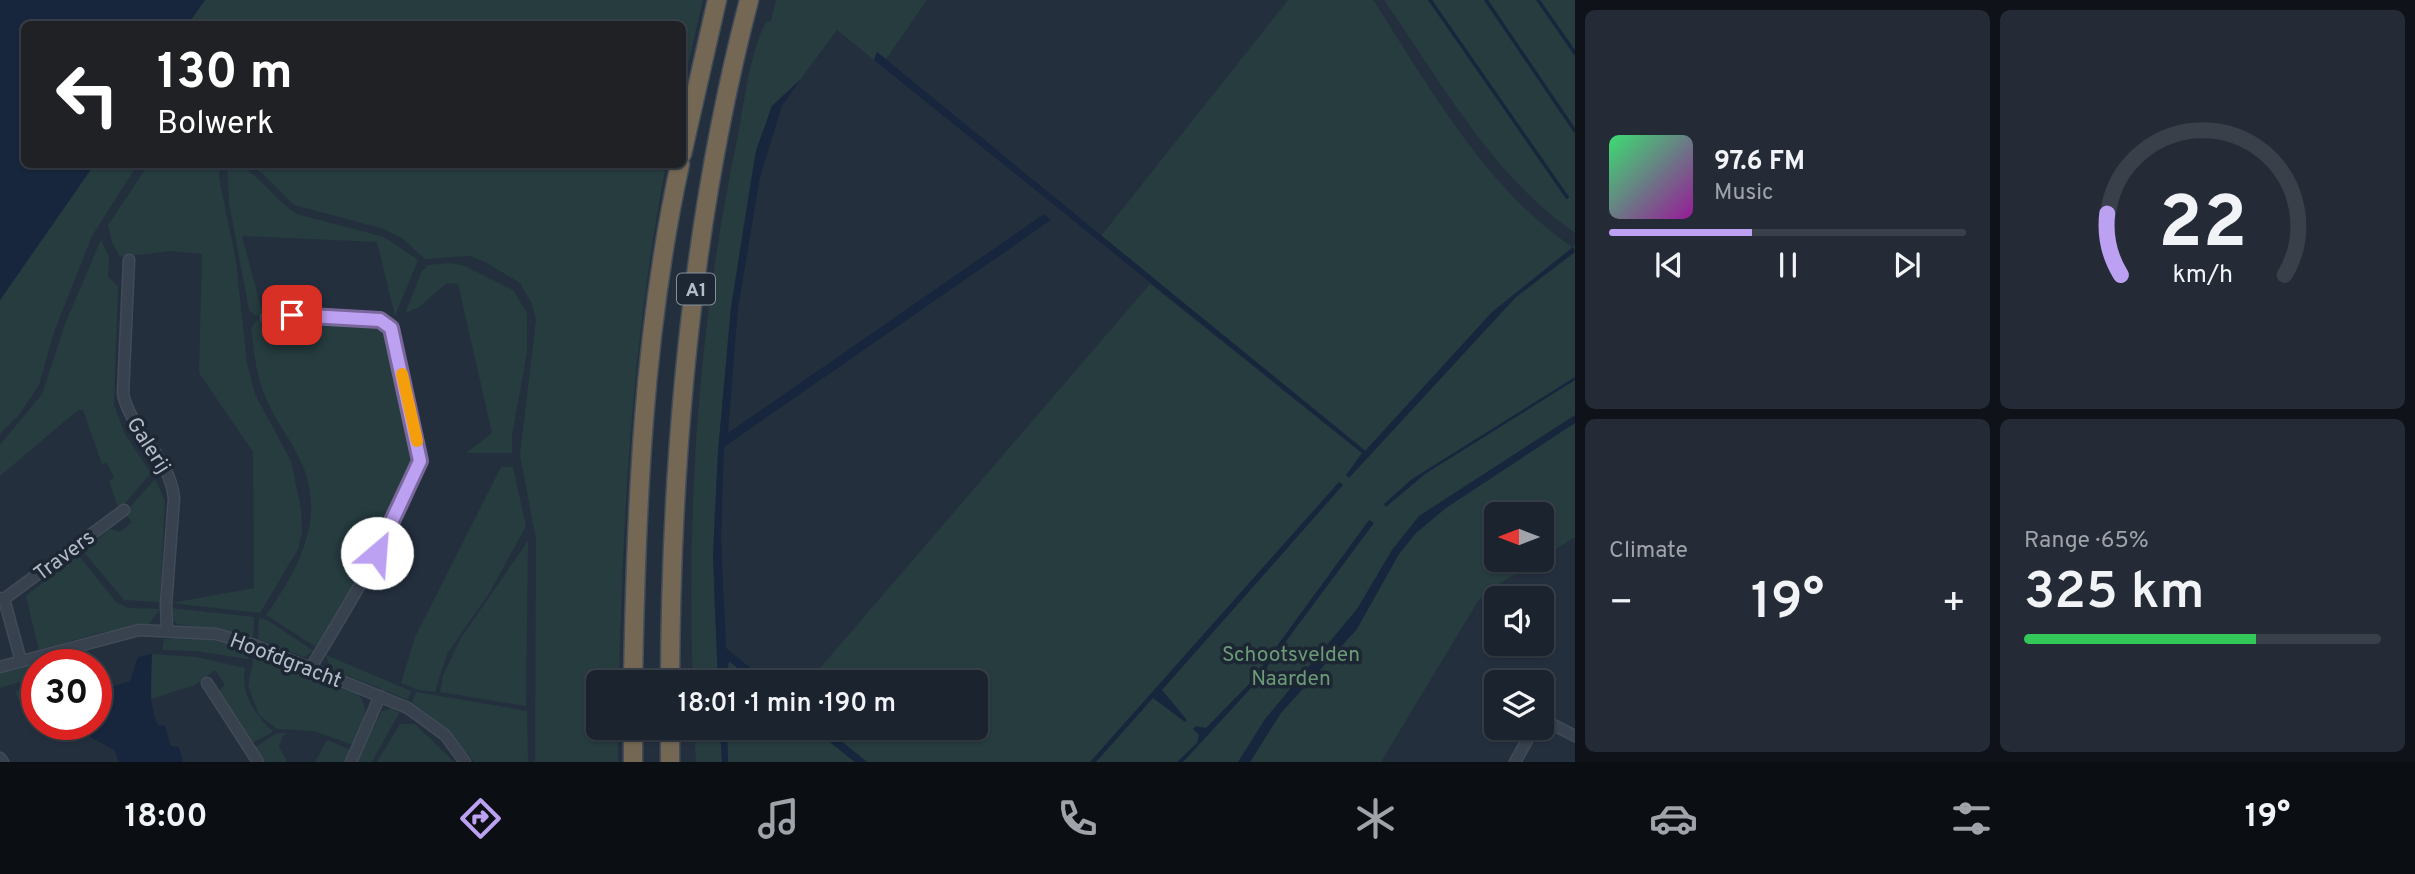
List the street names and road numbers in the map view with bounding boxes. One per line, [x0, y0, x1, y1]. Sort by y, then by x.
road number: A1 [677, 274, 715, 304]
street label: Galerij [120, 413, 176, 479]
street label: Travers [29, 525, 101, 588]
street label: Hoofdgracht [226, 628, 345, 695]

